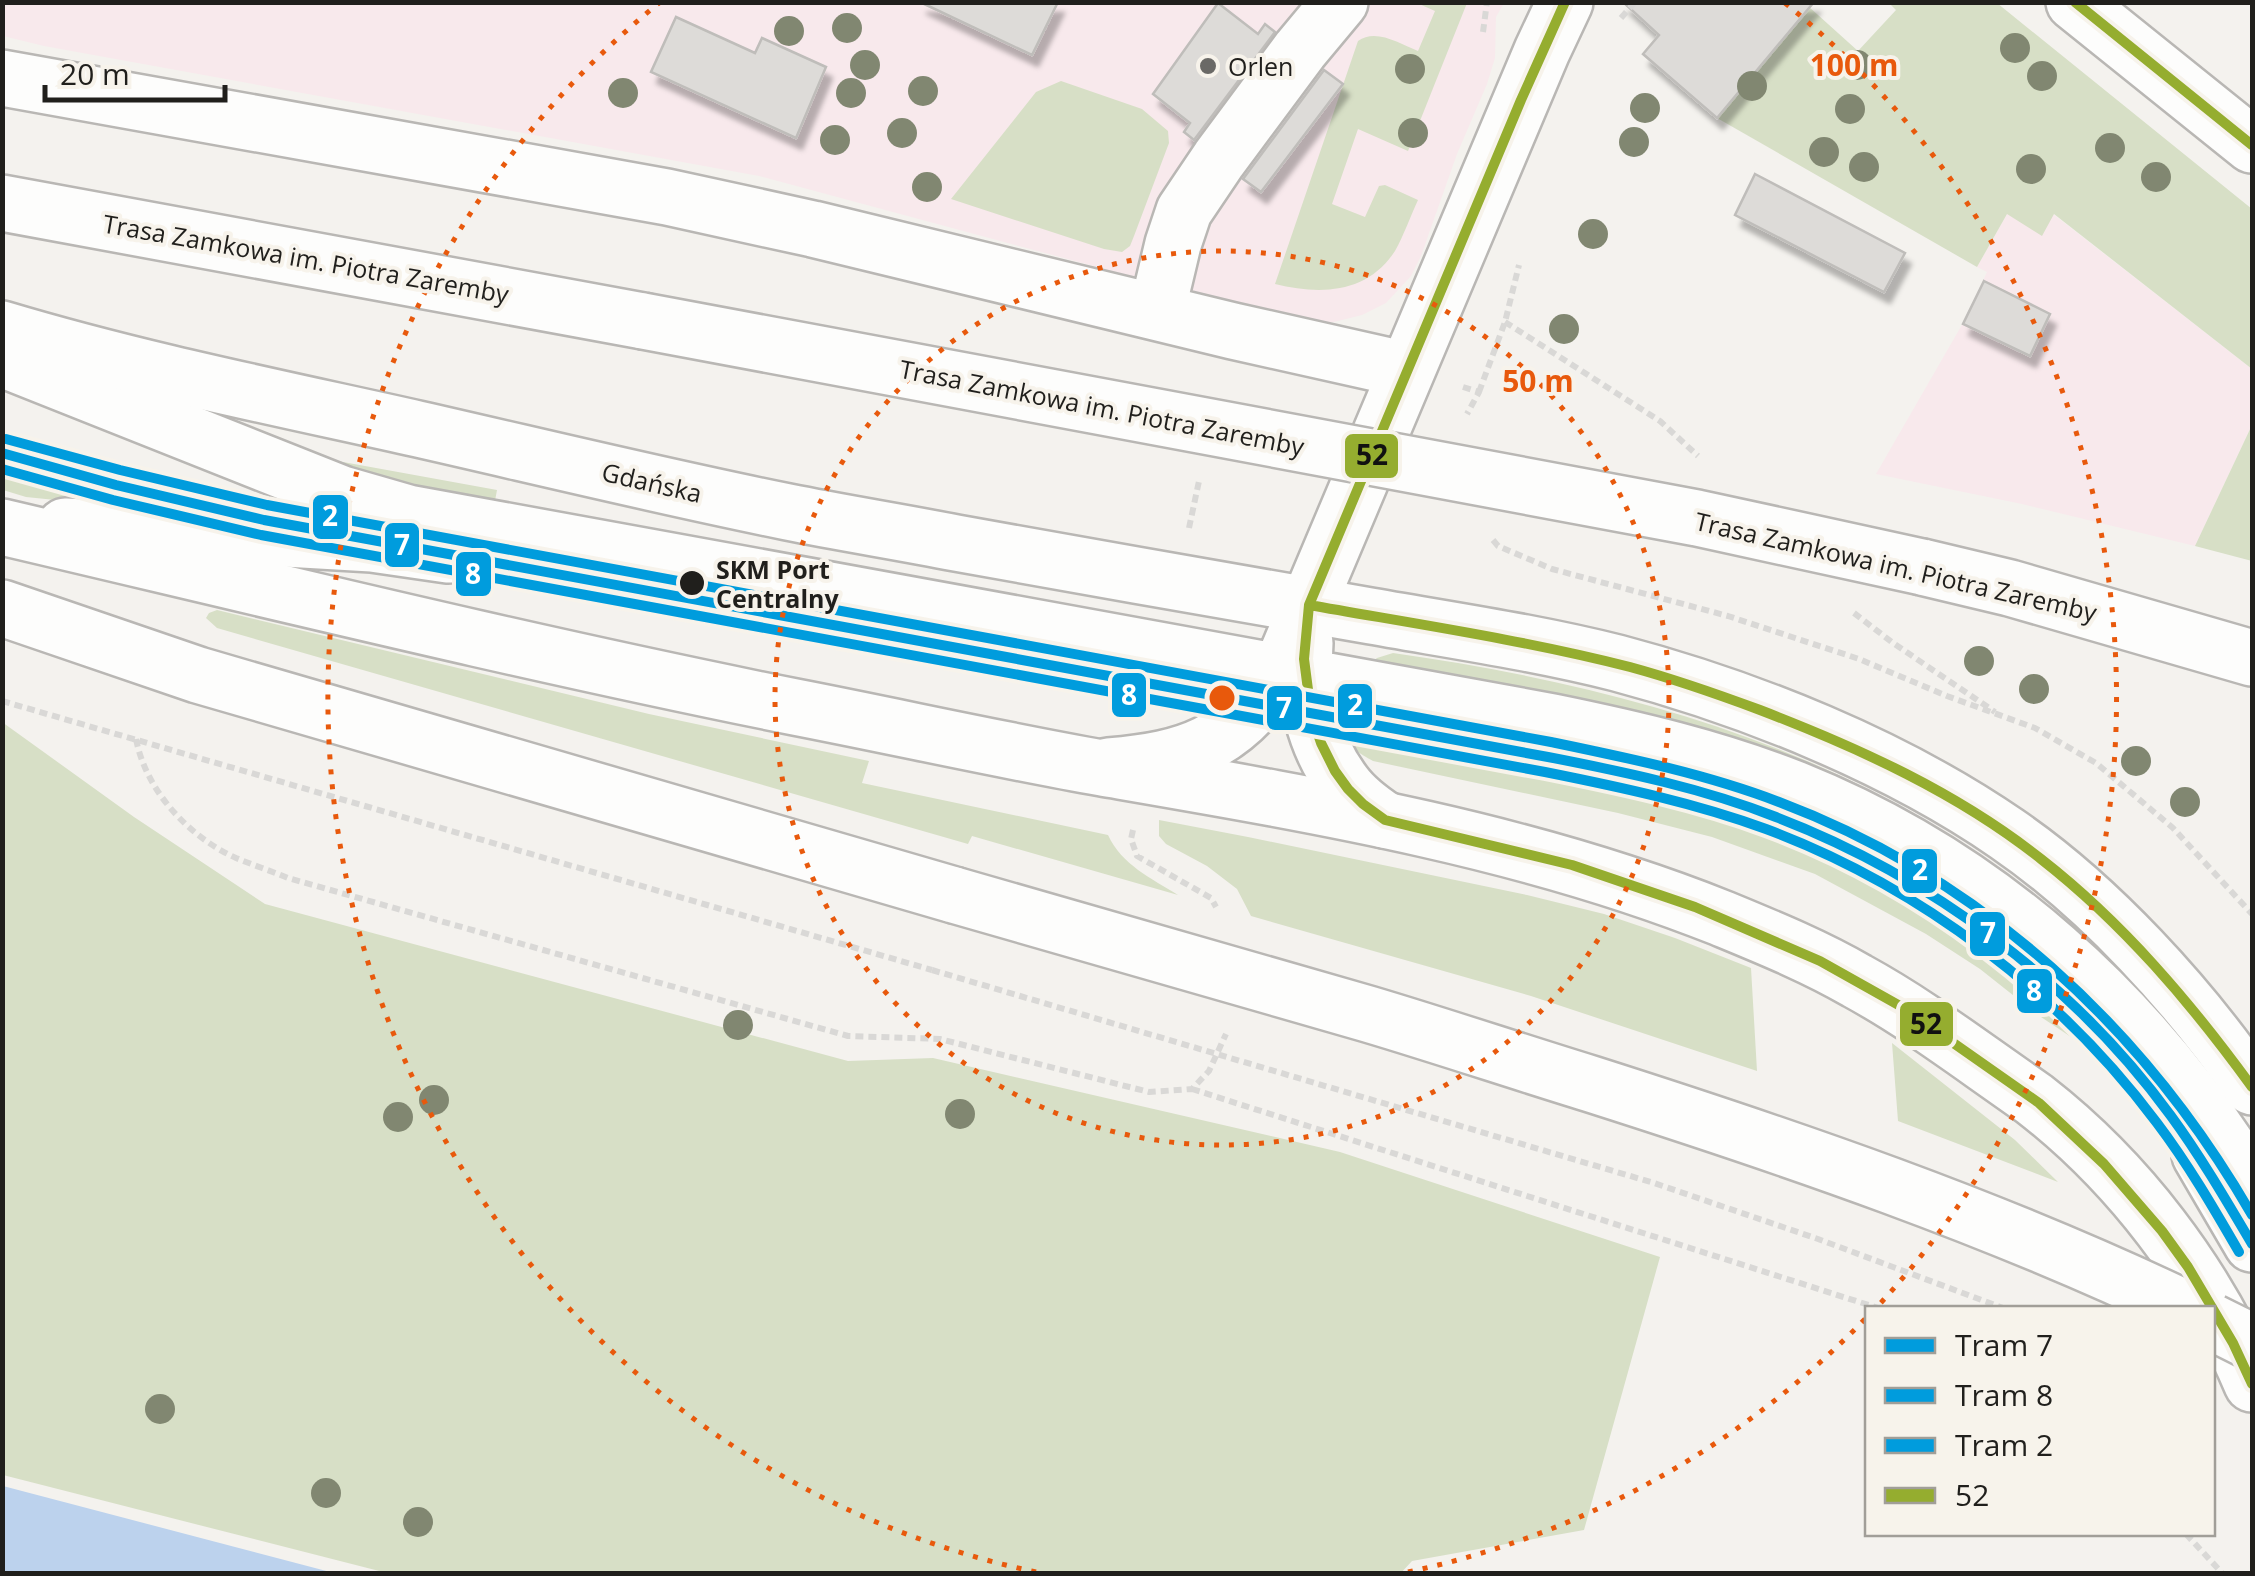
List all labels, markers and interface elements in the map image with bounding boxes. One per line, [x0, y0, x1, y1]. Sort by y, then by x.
scale bar [45, 40, 225, 102]
text: 100 m [1810, 44, 1898, 85]
place label: Orlen [1228, 49, 1293, 83]
text: 20 m [60, 53, 130, 94]
marker: Orlen [1197, 55, 1219, 77]
street label: Trasa Zamkowa im. Piotra Zaremby [101, 206, 512, 311]
street label: Trasa Zamkowa im. Piotra Zaremby [897, 351, 1308, 463]
text: 50 m [1502, 360, 1574, 401]
line badge: 52 [1343, 432, 1400, 480]
text: 52 [1356, 435, 1388, 473]
street label: Gdańska [599, 454, 705, 510]
line badge: 2 [311, 493, 350, 541]
text: 2 [322, 496, 338, 534]
street label: Trasa Zamkowa im. Piotra Zaremby [1692, 503, 2101, 629]
line badge: 7 [383, 521, 421, 569]
text: 7 [394, 525, 410, 563]
line badge: 8 [454, 550, 493, 598]
place label: SKM Port Centralny [716, 552, 839, 615]
text: 8 [465, 554, 481, 592]
marker: SKM Port Centralny [677, 568, 707, 598]
line badge: 8 [1110, 671, 1148, 719]
text: 8 [1121, 675, 1137, 713]
centre of rings [1204, 680, 1240, 716]
line badge: 2 [1336, 682, 1374, 730]
line badge: 7 [1265, 684, 1304, 732]
text: 2 [1347, 685, 1363, 723]
text: 7 [1276, 688, 1292, 726]
line badge: 2 [1900, 847, 1939, 895]
text: 2 [1912, 850, 1928, 888]
line badge: 7 [1968, 910, 2007, 958]
text: 7 [1980, 913, 1996, 951]
line badge: 8 [2015, 967, 2054, 1015]
text: 8 [2026, 971, 2042, 1009]
line badge: 52 [1898, 1000, 1955, 1048]
text: 52 [1910, 1004, 1942, 1042]
legend [1865, 1306, 2215, 1536]
text: Tram 7 [1955, 1324, 2053, 1365]
text: Tram 8 [1955, 1374, 2053, 1415]
text: Tram 2 [1955, 1424, 2053, 1465]
text: 52 [1955, 1474, 1989, 1515]

